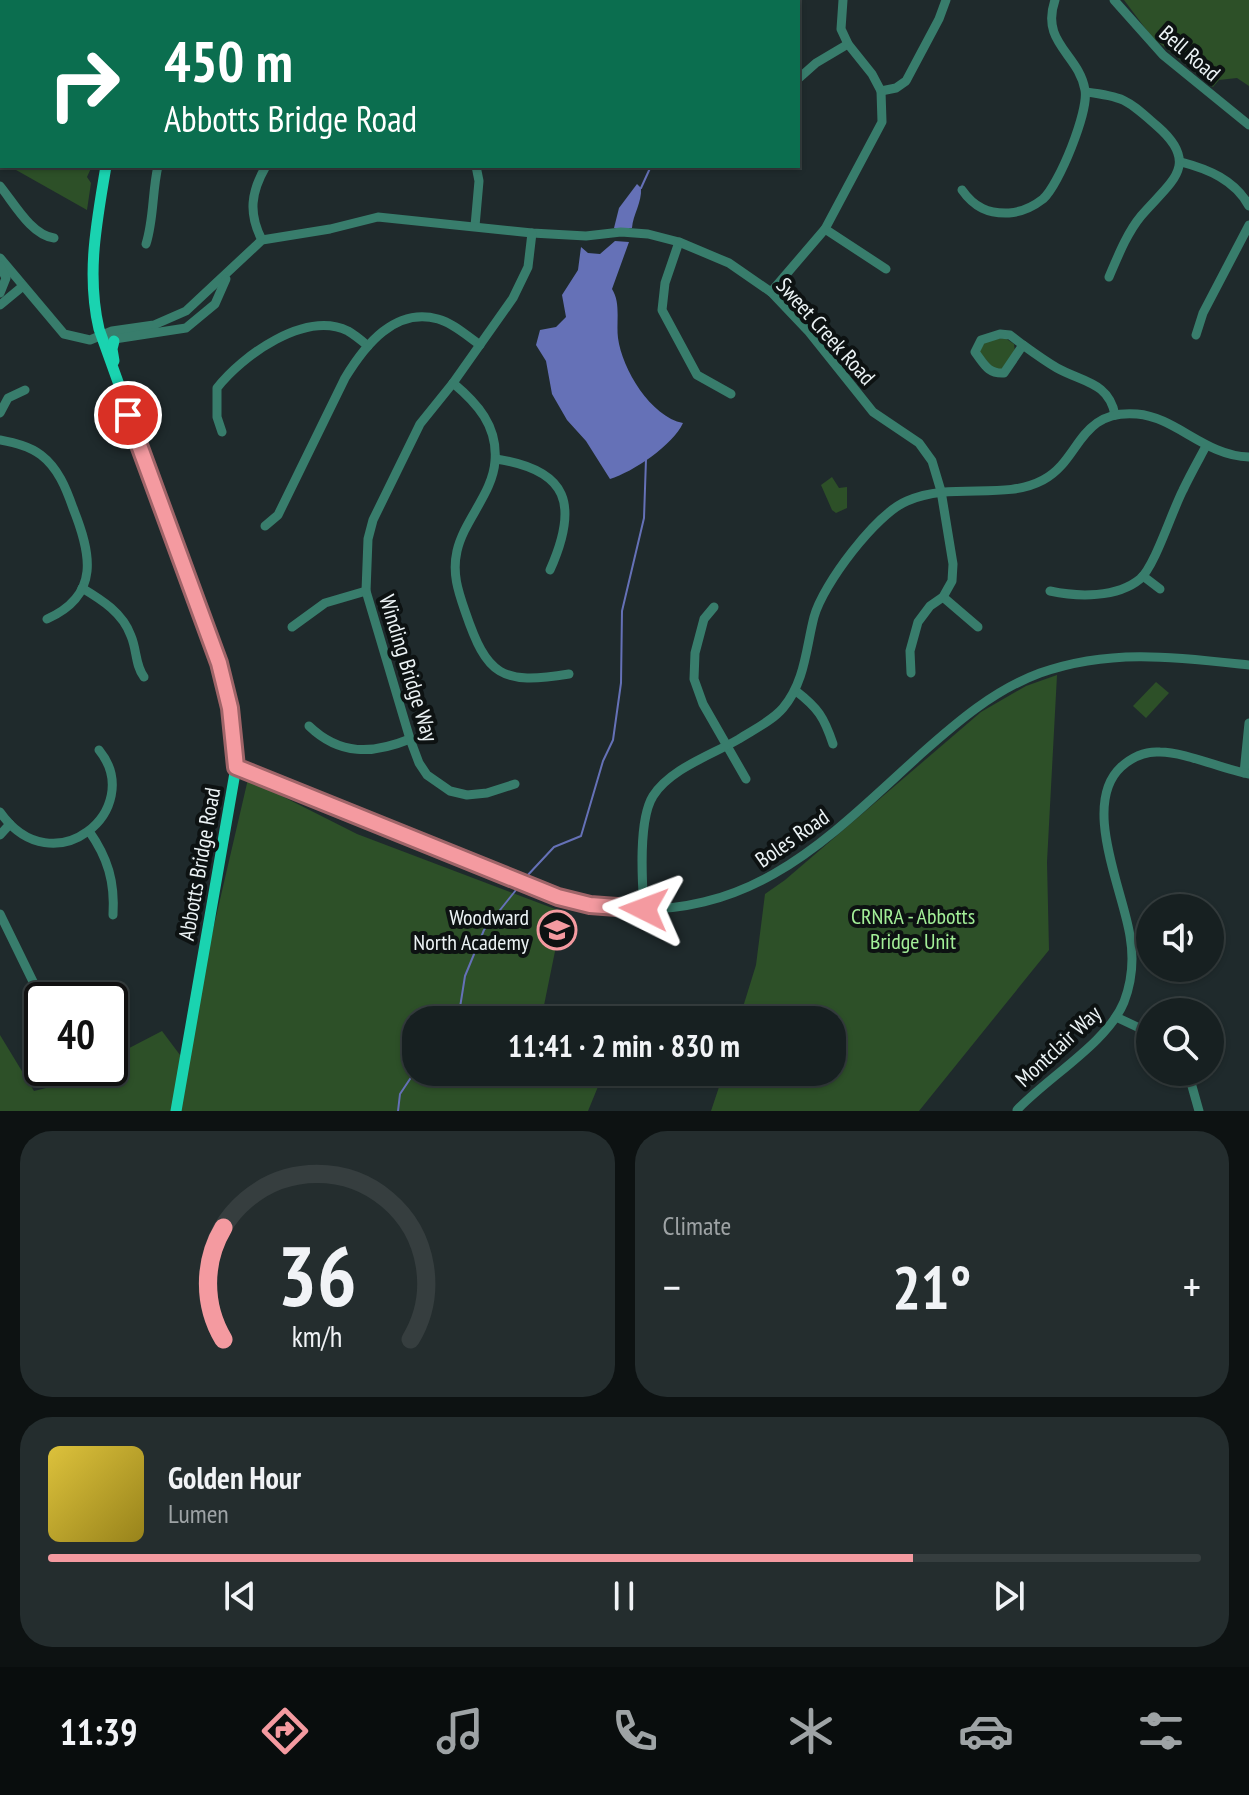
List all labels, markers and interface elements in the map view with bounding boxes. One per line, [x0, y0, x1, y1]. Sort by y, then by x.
street label: Bell Road [1154, 19, 1226, 87]
text: 450 m [164, 25, 293, 97]
icon: right [32, 32, 136, 136]
text: Abbotts Bridge Road [164, 95, 417, 142]
street label: Sweet Creek Road [770, 271, 882, 391]
pin [94, 381, 162, 449]
icon: arrive [106, 393, 150, 437]
street label: Winding Bridge Way [373, 591, 445, 745]
street label: Abbotts Bridge Road [172, 785, 226, 943]
street label: Boles Road [750, 803, 834, 873]
position arrow [602, 867, 686, 951]
map controls [1136, 894, 1224, 1086]
button: sound [1136, 894, 1224, 982]
park label: CRNRA - Abbotts Bridge Unit [851, 902, 975, 955]
place label: Woodward North Academy [413, 903, 530, 956]
school or university icon: Woodward North Academy [536, 909, 578, 951]
speed limit sign: 40 [24, 982, 128, 1086]
button: search [1136, 998, 1224, 1086]
street label: Montclair Way [1009, 999, 1107, 1093]
text: 11:41 · 2 min · 830 m [508, 1026, 740, 1065]
text: Climate [663, 1209, 731, 1242]
text: 36 [277, 1221, 357, 1329]
text: 21° [892, 1248, 971, 1326]
text: − [663, 1258, 681, 1315]
text: + [1183, 1258, 1201, 1315]
text: km/h [292, 1318, 343, 1355]
text: Golden Hour [168, 1458, 301, 1497]
text: Lumen [168, 1497, 229, 1530]
icon: previous [218, 1574, 262, 1618]
icon: pause [602, 1574, 646, 1618]
icon: next [987, 1574, 1031, 1618]
icon: directions [257, 1703, 313, 1759]
icon: music [432, 1703, 488, 1759]
icon: phone [607, 1703, 663, 1759]
icon: climate [783, 1703, 839, 1759]
icon: car [958, 1703, 1014, 1759]
icon: filters [1133, 1703, 1189, 1759]
text: 11:39 [60, 1708, 138, 1755]

